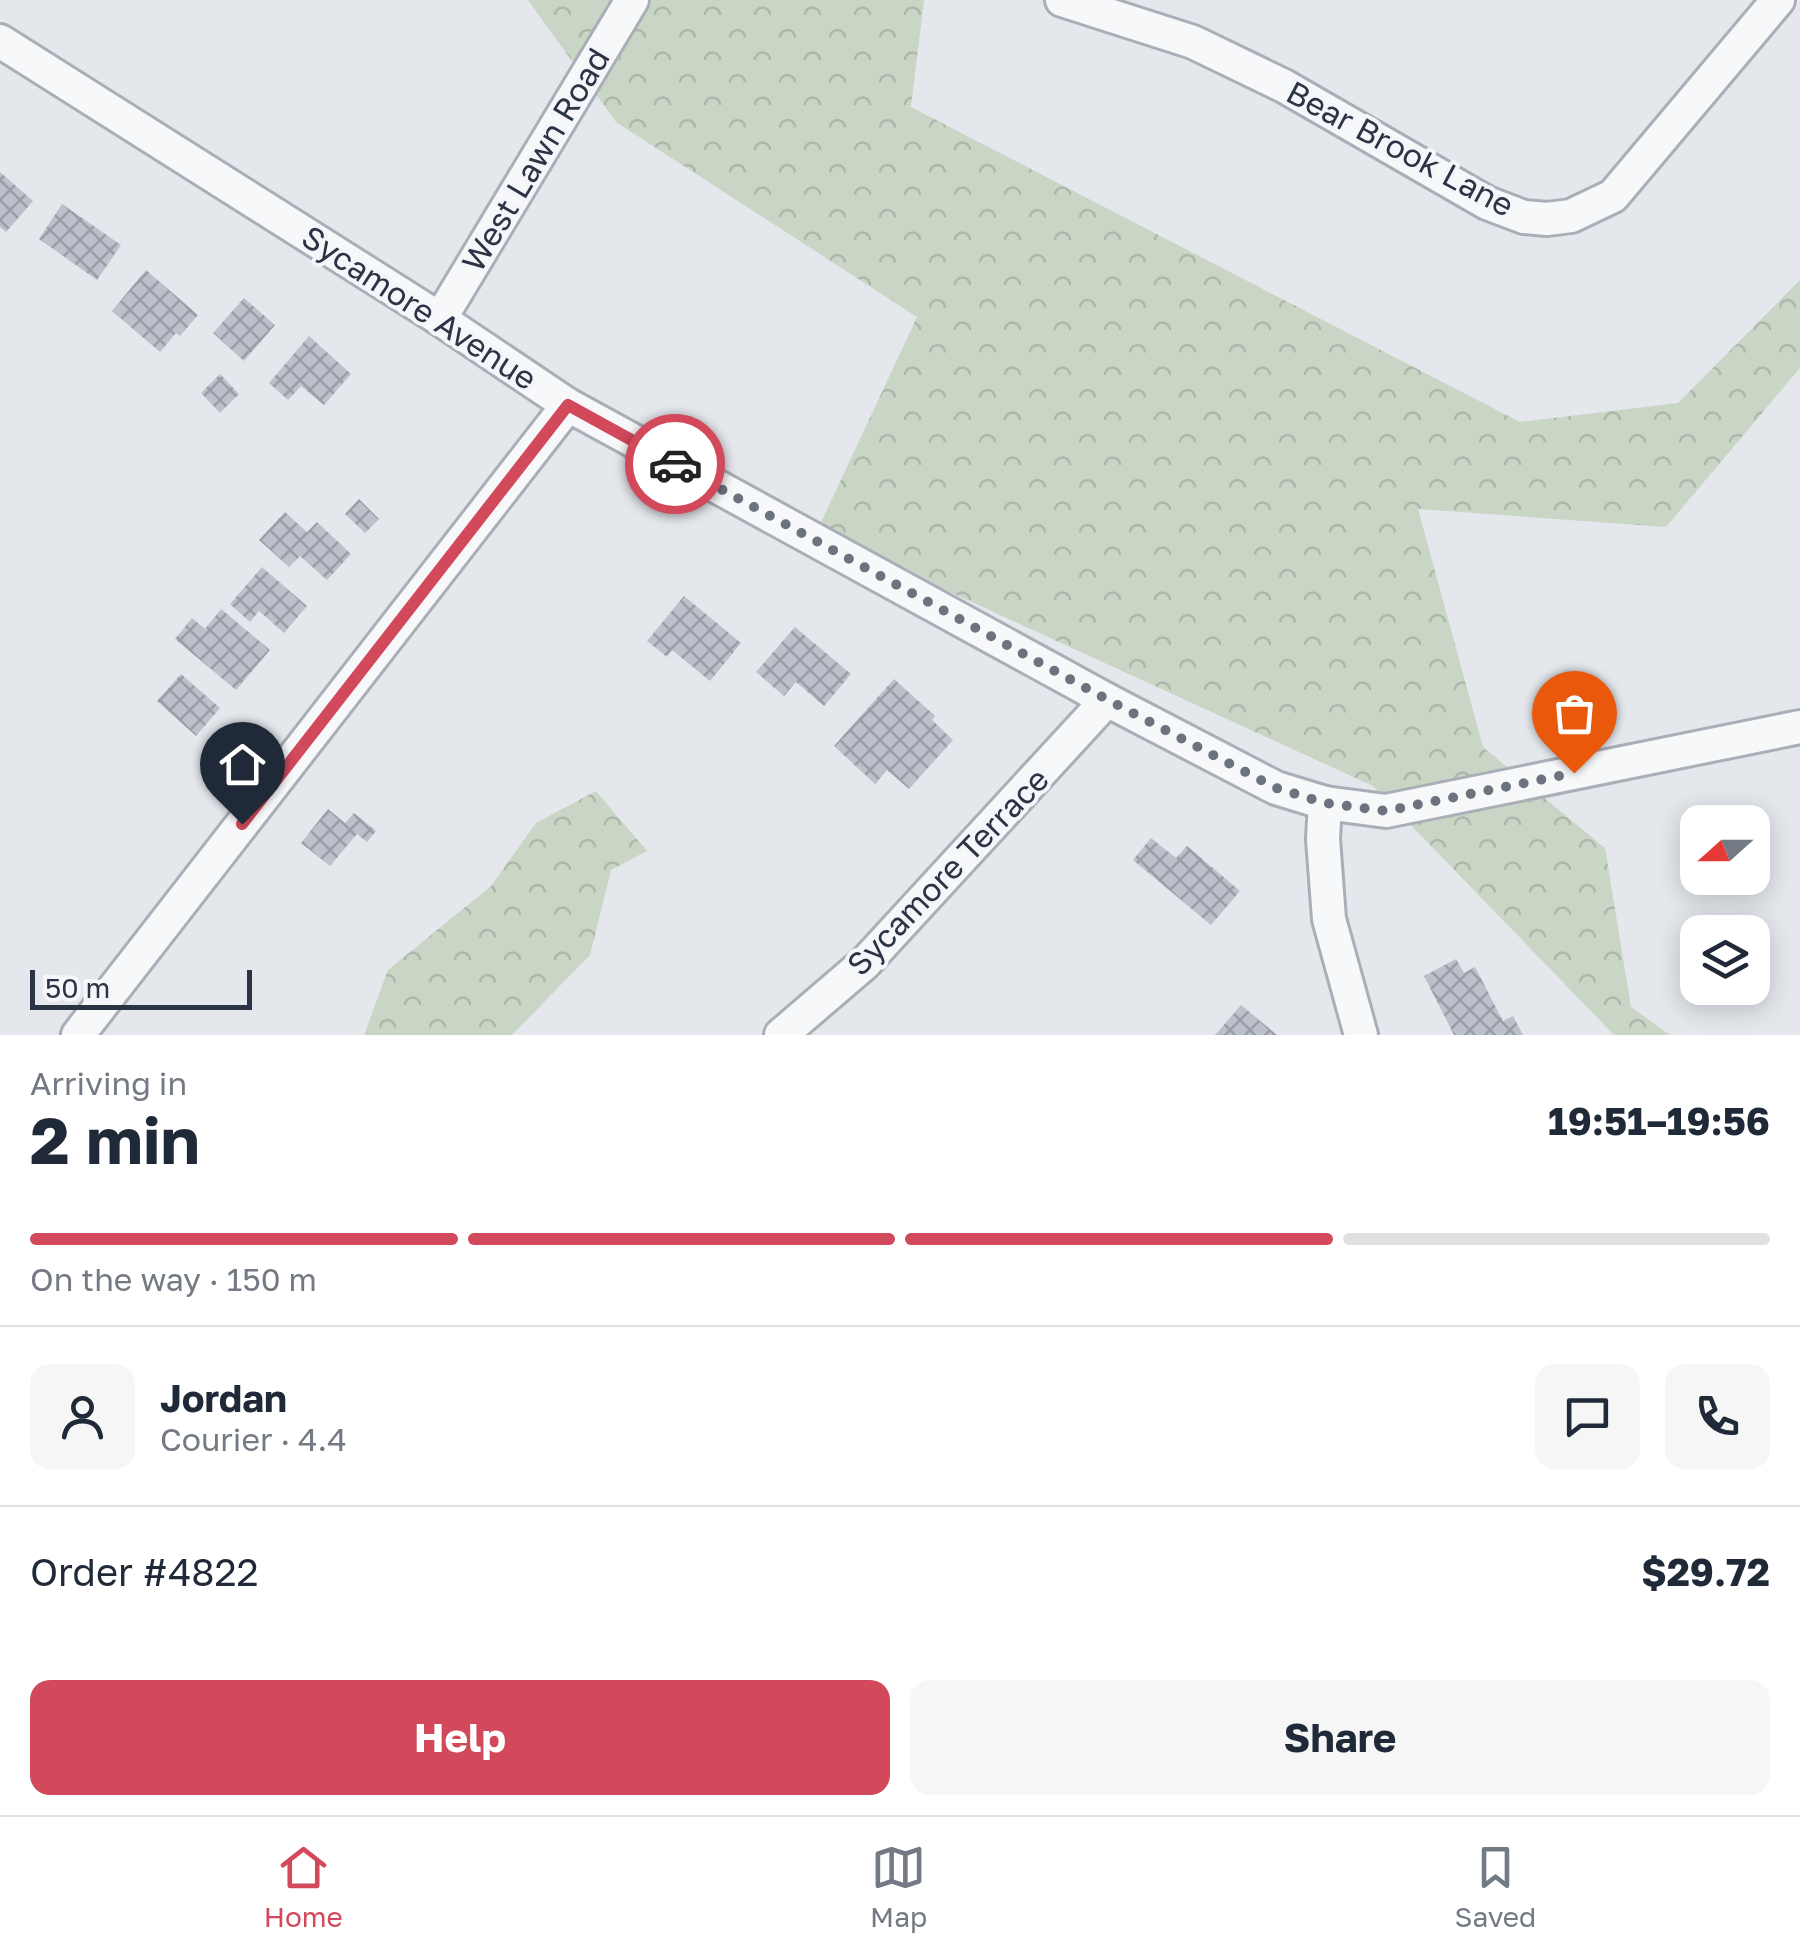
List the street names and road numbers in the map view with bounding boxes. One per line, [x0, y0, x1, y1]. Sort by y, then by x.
street label: West Lawn Road [453, 41, 617, 278]
street label: Bear Brook Lane [1281, 72, 1520, 224]
street label: Sycamore Avenue [295, 217, 544, 397]
street label: Sycamore Terrace [839, 760, 1056, 983]

